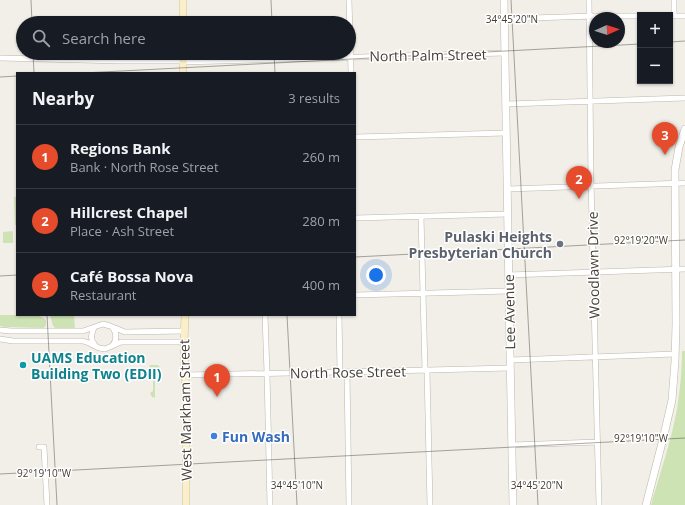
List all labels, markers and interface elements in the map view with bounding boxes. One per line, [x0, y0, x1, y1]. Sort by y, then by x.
text: 34°45'20"N [486, 12, 538, 26]
north arrow [589, 12, 625, 48]
map controls [637, 12, 673, 84]
button: + [637, 12, 673, 48]
search box [16, 16, 356, 60]
icon: search [30, 27, 52, 49]
text: Search here [62, 28, 146, 48]
street label: North Palm Street [369, 44, 487, 66]
button: − [637, 48, 673, 84]
text: Nearby [32, 87, 94, 110]
text: 3 results [288, 89, 340, 107]
pin: 3 [652, 122, 678, 155]
text: Regions Bank [70, 138, 171, 158]
text: 1 [41, 148, 49, 166]
text: 260 m [302, 148, 340, 166]
text: Bank · North Rose Street [70, 158, 219, 176]
pin: 2 [566, 166, 592, 199]
text: Hillcrest Chapel [70, 202, 188, 222]
street label: Woodlawn Drive [583, 211, 603, 319]
text: 2 [41, 212, 49, 230]
text: 280 m [302, 212, 340, 230]
text: Place · Ash Street [70, 222, 174, 240]
place label: Pulaski Heights Presbyterian Church [408, 227, 552, 262]
text: 92°19'20"W [614, 233, 669, 247]
marker: Pulaski Heights Presbyterian Church [555, 239, 565, 249]
your location [366, 265, 386, 285]
text: Café Bossa Nova [70, 266, 194, 286]
street label: Lee Avenue [499, 274, 519, 350]
text: 3 [41, 276, 49, 294]
text: 400 m [302, 276, 340, 294]
text: Restaurant [70, 286, 137, 304]
street label: West Markham Street [174, 339, 196, 481]
place label: UAMS Education Building Two (EDII) [31, 348, 162, 383]
marker: UAMS Education Building Two (EDII) [18, 360, 28, 370]
street label: North Rose Street [290, 361, 406, 383]
pin: 1 [204, 364, 230, 397]
place label: Fun Wash [222, 427, 290, 446]
marker: Fun Wash [209, 431, 219, 441]
text: 92°19'10"W [614, 431, 669, 445]
text: 92°19'10"W [17, 466, 72, 480]
text: 34°45'10"N [271, 478, 323, 492]
text: 34°45'20"N [511, 478, 563, 492]

